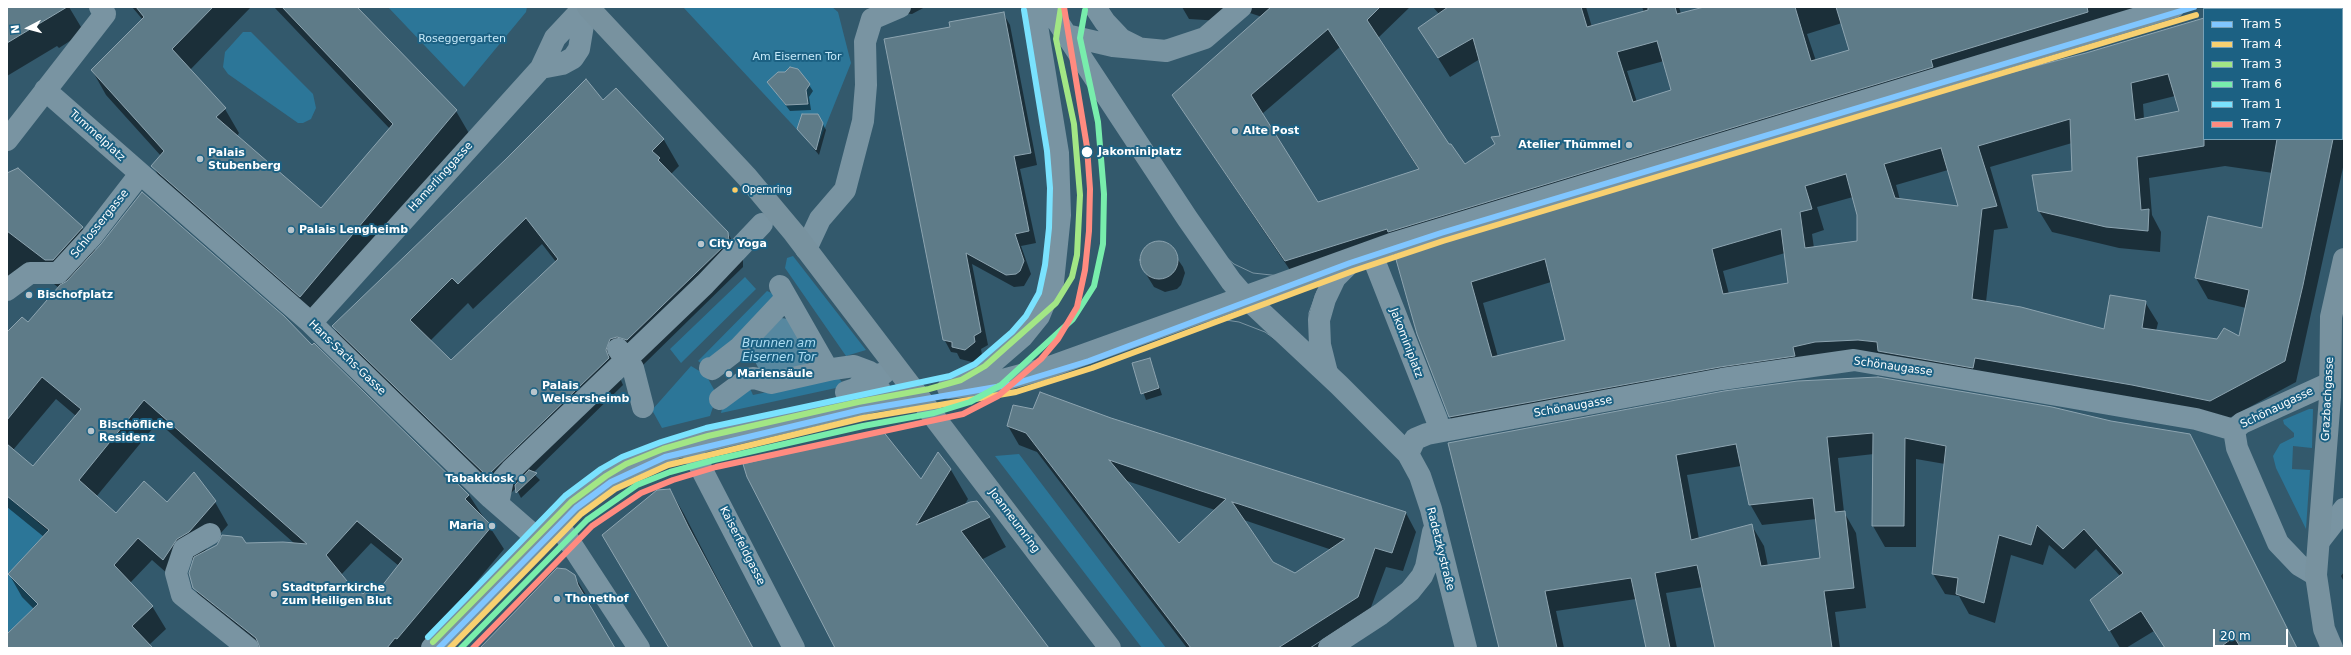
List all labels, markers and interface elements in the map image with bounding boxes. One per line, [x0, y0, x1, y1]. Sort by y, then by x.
north arrow [8, 8, 48, 48]
legend [2203, 8, 2343, 140]
text: Tram 5 [2241, 17, 2282, 31]
text: N [9, 24, 23, 35]
park label: Roseggergarten [418, 32, 506, 46]
text: Tram 4 [2241, 37, 2282, 51]
park label: Am Eisernen Tor [753, 50, 841, 64]
text: Tram 3 [2241, 57, 2282, 71]
text: Tram 6 [2241, 77, 2282, 91]
text: Tram 1 [2241, 97, 2282, 111]
street label: Tummelplatz [67, 108, 127, 164]
text: Tram 7 [2241, 117, 2282, 131]
place label: Alte Post [1243, 124, 1299, 138]
marker: Alte Post [1230, 126, 1240, 136]
place label: Atelier Thümmel [1518, 138, 1621, 152]
street label: Hamerlinggasse [406, 140, 476, 214]
marker: Atelier Thümmel [1624, 140, 1634, 150]
marker: Jakominiplatz [1080, 145, 1094, 159]
place label: Jakominiplatz [1098, 145, 1182, 159]
place label: Palais Stubenberg [208, 146, 281, 172]
marker: Palais Stubenberg [195, 154, 205, 164]
place label: Opernring [742, 184, 792, 196]
marker: Opernring [730, 185, 740, 195]
street label: Schlossergasse [68, 187, 132, 261]
place label: Palais Lengheimb [299, 223, 408, 237]
marker: Palais Lengheimb [286, 225, 296, 235]
place label: City Yoga [709, 237, 767, 251]
marker: City Yoga [696, 239, 706, 249]
place label: Bischofplatz [37, 288, 113, 302]
marker: Bischofplatz [24, 290, 34, 300]
street label: Jakominiplatz [1387, 306, 1425, 380]
street label: Hans-Sachs-Gasse [306, 318, 388, 398]
water label: Brunnen am Eisernen Tor [742, 337, 816, 365]
street label: Schönaugasse [1853, 355, 1933, 379]
street label: Grazbachgasse [2319, 357, 2337, 441]
place label: Mariensäule [737, 367, 813, 381]
marker: Mariensäule [724, 369, 734, 379]
place label: Palais Welsersheimb [542, 379, 629, 405]
street label: Schönaugasse [2238, 385, 2316, 431]
marker: Palais Welsersheimb [529, 387, 539, 397]
street label: Schönaugasse [1533, 394, 1613, 420]
place label: Bischöfliche Residenz [99, 418, 173, 444]
marker: Bischöfliche Residenz [86, 426, 96, 436]
place label: Tabakkiosk [445, 472, 514, 486]
marker: Tabakkiosk [517, 474, 527, 484]
street label: Joanneumring [986, 486, 1042, 556]
street label: Kaiserfeldgasse [716, 504, 768, 588]
street label: Radetzkystraße [1423, 506, 1457, 592]
place label: Maria [449, 519, 484, 533]
marker: Maria [487, 521, 497, 531]
place label: Stadtpfarrkirche zum Heiligen Blut [282, 581, 392, 607]
marker: Stadtpfarrkirche zum Heiligen Blut [269, 589, 279, 599]
place label: Thonethof [565, 592, 629, 606]
marker: Thonethof [552, 594, 562, 604]
scale bar [2215, 621, 2290, 647]
text: 20 m [2220, 629, 2251, 643]

